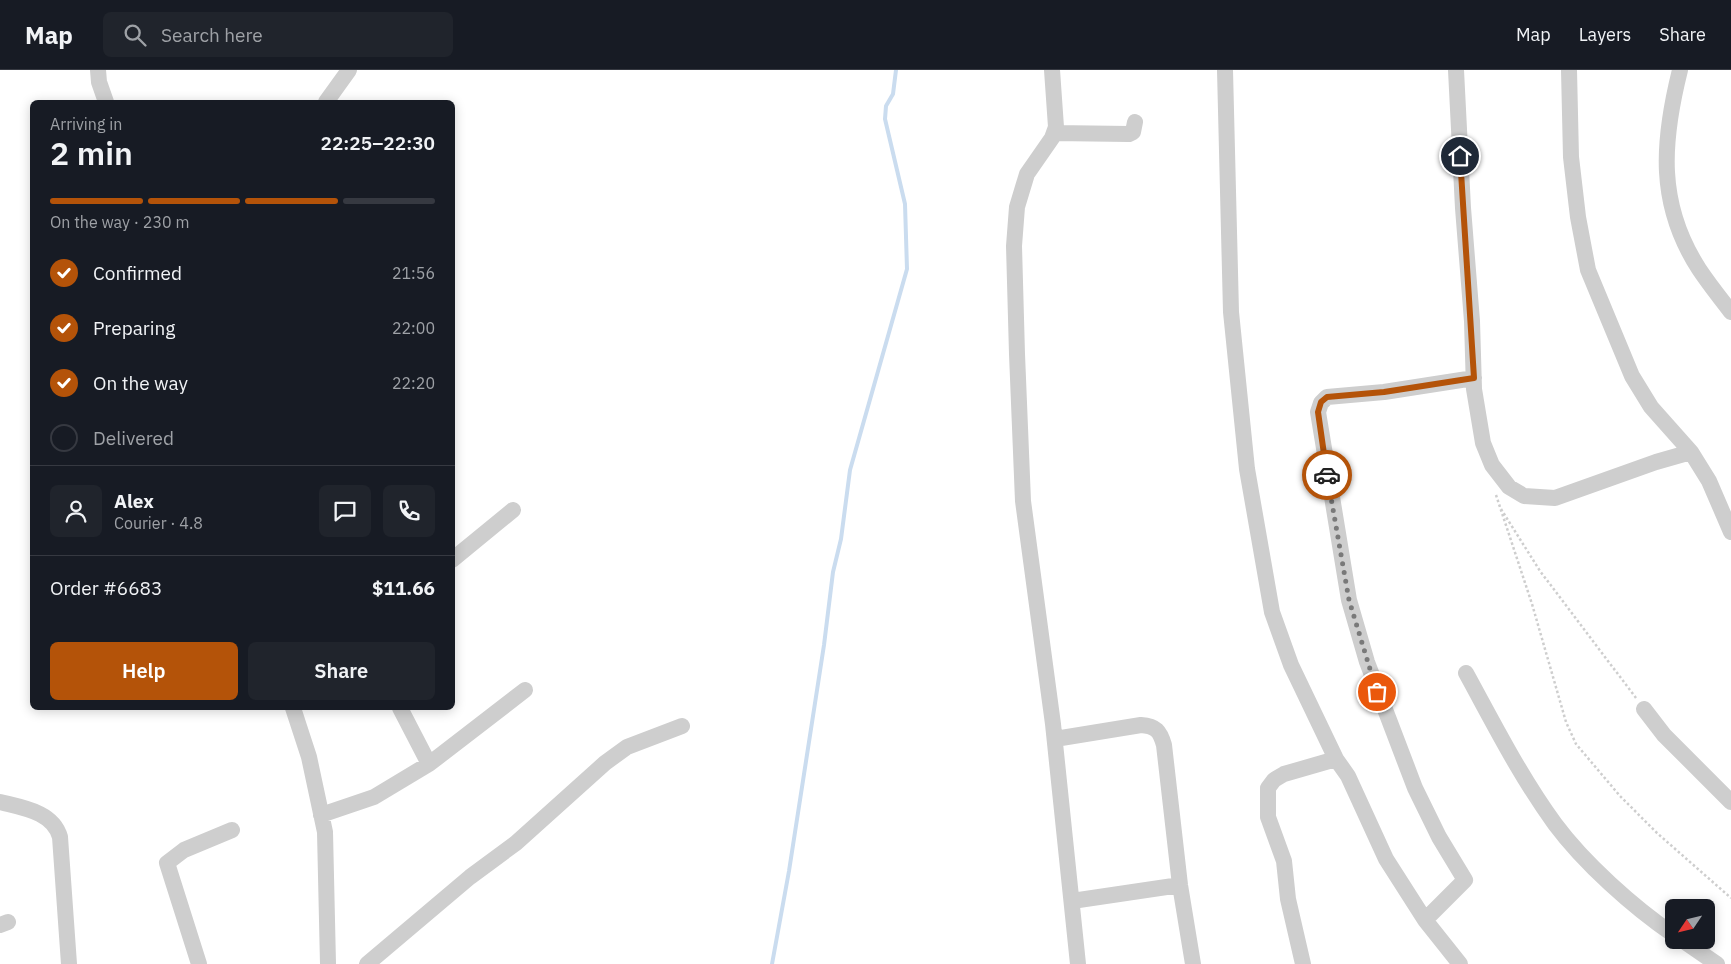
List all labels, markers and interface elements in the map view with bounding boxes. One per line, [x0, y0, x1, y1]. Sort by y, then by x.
search box [103, 12, 453, 57]
text: Map [25, 19, 73, 51]
icon: search [121, 21, 149, 49]
text: Search here [161, 23, 263, 47]
text: Map [1516, 23, 1551, 46]
text: Layers [1579, 23, 1631, 46]
text: Share [1659, 23, 1706, 46]
text: Arriving in [50, 114, 122, 134]
text: 22:25–22:30 [321, 131, 435, 155]
text: 2 min [50, 132, 133, 174]
pin [1439, 135, 1481, 177]
icon: home [1446, 142, 1474, 170]
text: On the way · 230 m [50, 212, 189, 232]
icon: check [50, 259, 78, 287]
text: Confirmed [93, 261, 182, 285]
text: 21:56 [392, 263, 435, 283]
icon: check [50, 314, 78, 342]
text: Preparing [93, 316, 175, 340]
text: 22:00 [392, 318, 435, 338]
icon: check [50, 369, 78, 397]
text: On the way [93, 371, 188, 395]
text: 22:20 [392, 373, 435, 393]
text: Delivered [93, 426, 174, 450]
courier [1302, 450, 1352, 500]
icon: car [1313, 461, 1341, 489]
button: person [50, 485, 102, 537]
button: chat [319, 485, 371, 537]
button: phone [383, 485, 435, 537]
text: Alex [114, 489, 154, 513]
text: Courier · 4.8 [114, 513, 203, 533]
text: Order #6683 [50, 576, 162, 600]
text: $11.66 [372, 576, 435, 600]
button: Help [50, 642, 238, 700]
button: Share [248, 642, 435, 700]
pin [1356, 671, 1398, 713]
icon: bag [1363, 678, 1391, 706]
north arrow [1665, 899, 1715, 949]
map controls [1665, 899, 1715, 949]

